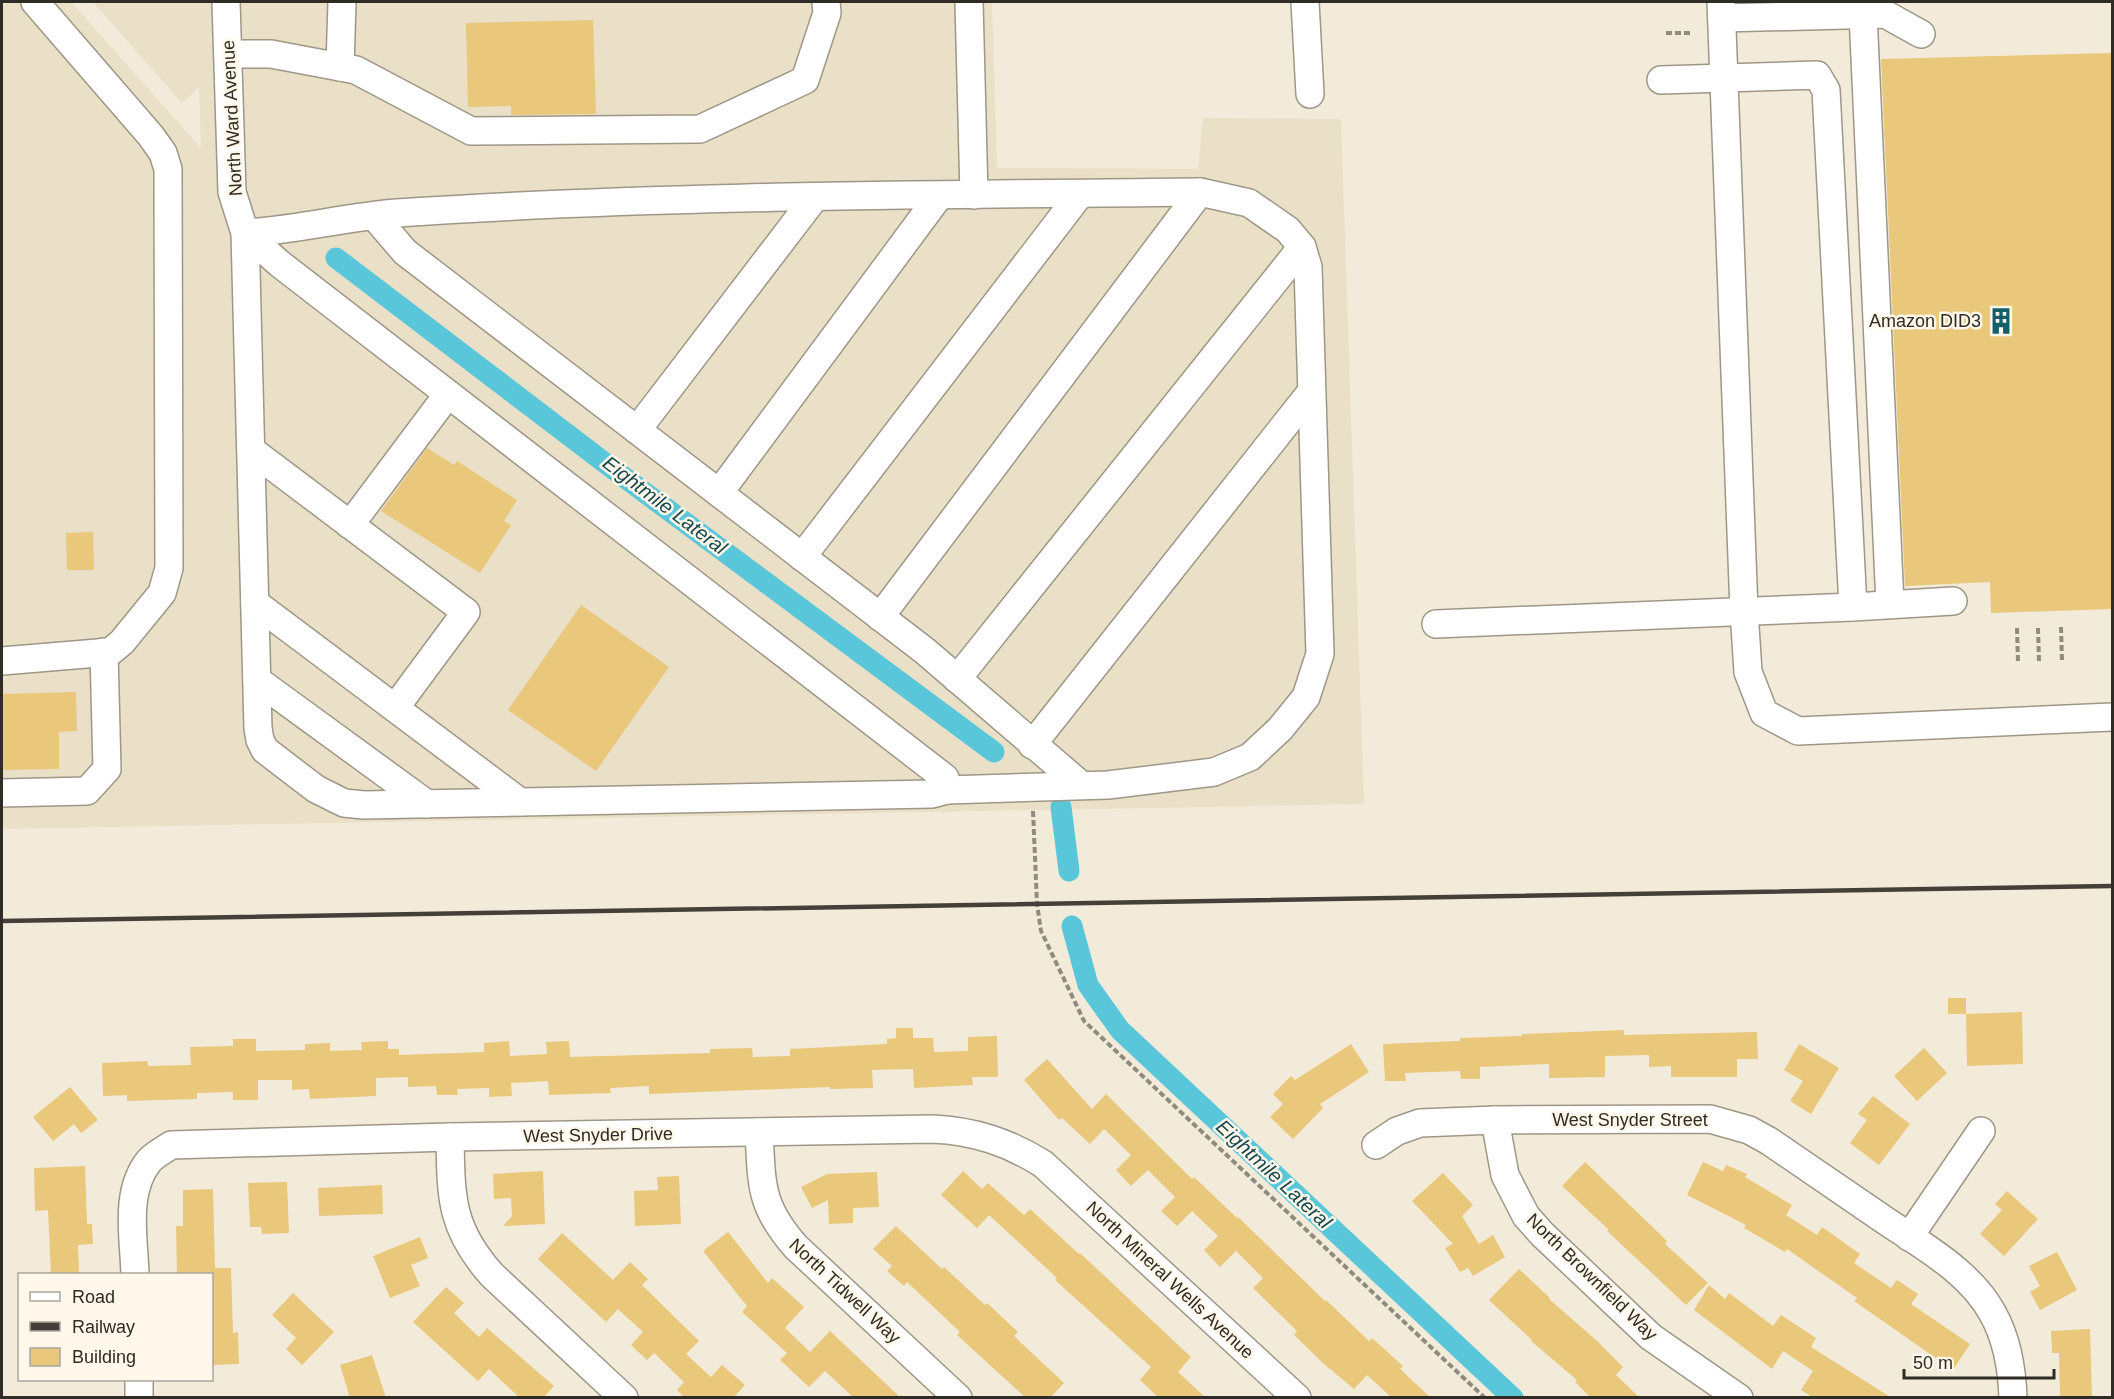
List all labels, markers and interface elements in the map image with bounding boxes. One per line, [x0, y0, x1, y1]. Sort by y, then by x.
street label: North Ward Avenue [218, 40, 246, 196]
building icon: Amazon DID3 [1986, 306, 2016, 336]
place label: Amazon DID3 [1869, 311, 1981, 331]
water label: Eightmile Lateral [599, 451, 732, 559]
street label: West Snyder Street [1552, 1110, 1708, 1130]
water label: Eightmile Lateral [1212, 1115, 1336, 1233]
street label: West Snyder Drive [523, 1124, 673, 1146]
street label: North Mineral Wells Avenue [1082, 1197, 1258, 1363]
street label: North Brownfield Way [1523, 1210, 1661, 1344]
street label: North Tidwell Way [785, 1234, 905, 1348]
legend [18, 1273, 213, 1381]
text: Road [72, 1287, 115, 1307]
text: Railway [72, 1317, 135, 1337]
scale bar [1904, 1342, 2054, 1380]
text: Building [72, 1347, 136, 1367]
text: 50 m [1913, 1353, 1953, 1373]

